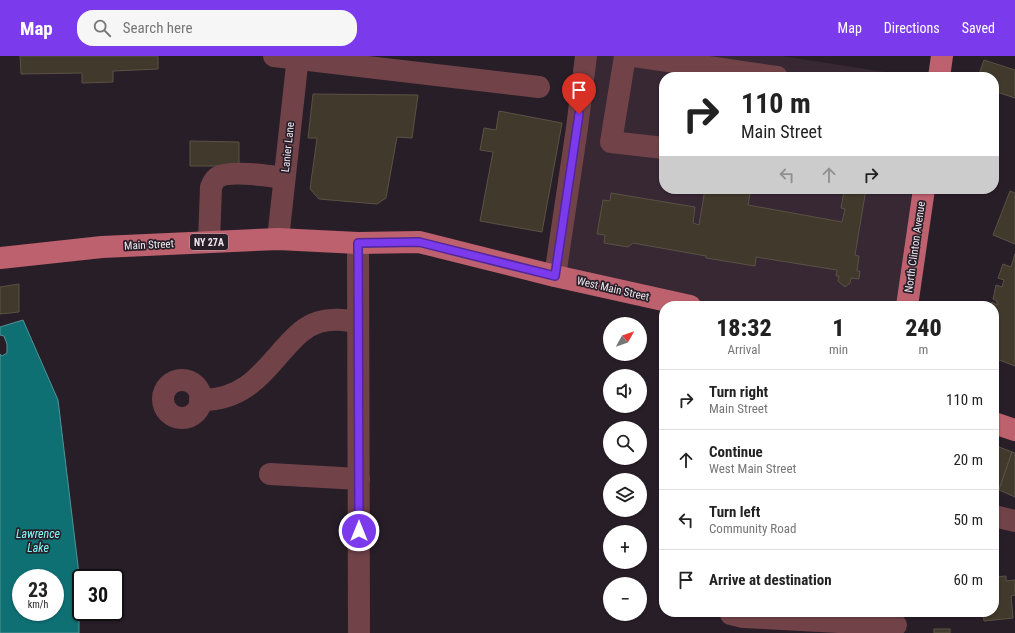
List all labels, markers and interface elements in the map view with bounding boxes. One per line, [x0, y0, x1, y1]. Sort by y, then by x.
search box [77, 10, 357, 46]
text: Map [20, 17, 53, 40]
icon: search [91, 17, 113, 39]
text: Search here [123, 19, 193, 37]
text: Map [838, 20, 862, 36]
text: Directions [884, 20, 940, 36]
text: Saved [962, 20, 995, 36]
pin [562, 73, 596, 114]
icon: arrive [568, 79, 590, 101]
text: 110 m [741, 87, 811, 120]
icon: right [675, 88, 727, 140]
street label: Lanier Lane [279, 121, 297, 173]
text: Main Street [741, 121, 822, 142]
icon: left [776, 164, 798, 186]
icon: ahead [818, 164, 840, 186]
icon: right [860, 164, 882, 186]
street label: North Clinton Avenue [902, 201, 928, 293]
road number: NY 27A [190, 234, 228, 250]
street label: Main Street [124, 237, 174, 253]
street label: West Main Street [576, 274, 650, 304]
text: 18:32 [716, 314, 772, 342]
text: 1 [832, 314, 845, 342]
text: 240 [905, 314, 942, 342]
north arrow [603, 317, 647, 361]
map controls [603, 317, 647, 621]
text: Arrival [727, 342, 761, 357]
text: min [829, 342, 848, 357]
text: m [919, 342, 928, 357]
button: sound [603, 369, 647, 413]
text: Turn right [709, 383, 768, 401]
icon: right [675, 389, 697, 411]
text: 110 m [946, 391, 983, 409]
text: Main Street [709, 401, 768, 416]
button: search [603, 421, 647, 465]
text: Continue [709, 443, 763, 461]
icon: ahead [675, 449, 697, 471]
text: 20 m [953, 451, 983, 469]
text: West Main Street [709, 461, 796, 476]
button: layers [603, 473, 647, 517]
text: Turn left [709, 503, 760, 521]
icon: left [675, 509, 697, 531]
position arrow [338, 510, 380, 552]
text: 50 m [953, 511, 983, 529]
text: Community Road [709, 521, 796, 536]
button: + [603, 525, 647, 569]
water label: Lawrence Lake [16, 527, 61, 555]
speed limit sign: 30 [72, 569, 124, 621]
icon: arrive [675, 569, 697, 591]
text: Arrive at destination [709, 571, 832, 589]
text: 60 m [953, 571, 983, 589]
button: − [603, 577, 647, 621]
text: 23 [28, 578, 48, 602]
text: km/h [28, 599, 48, 610]

